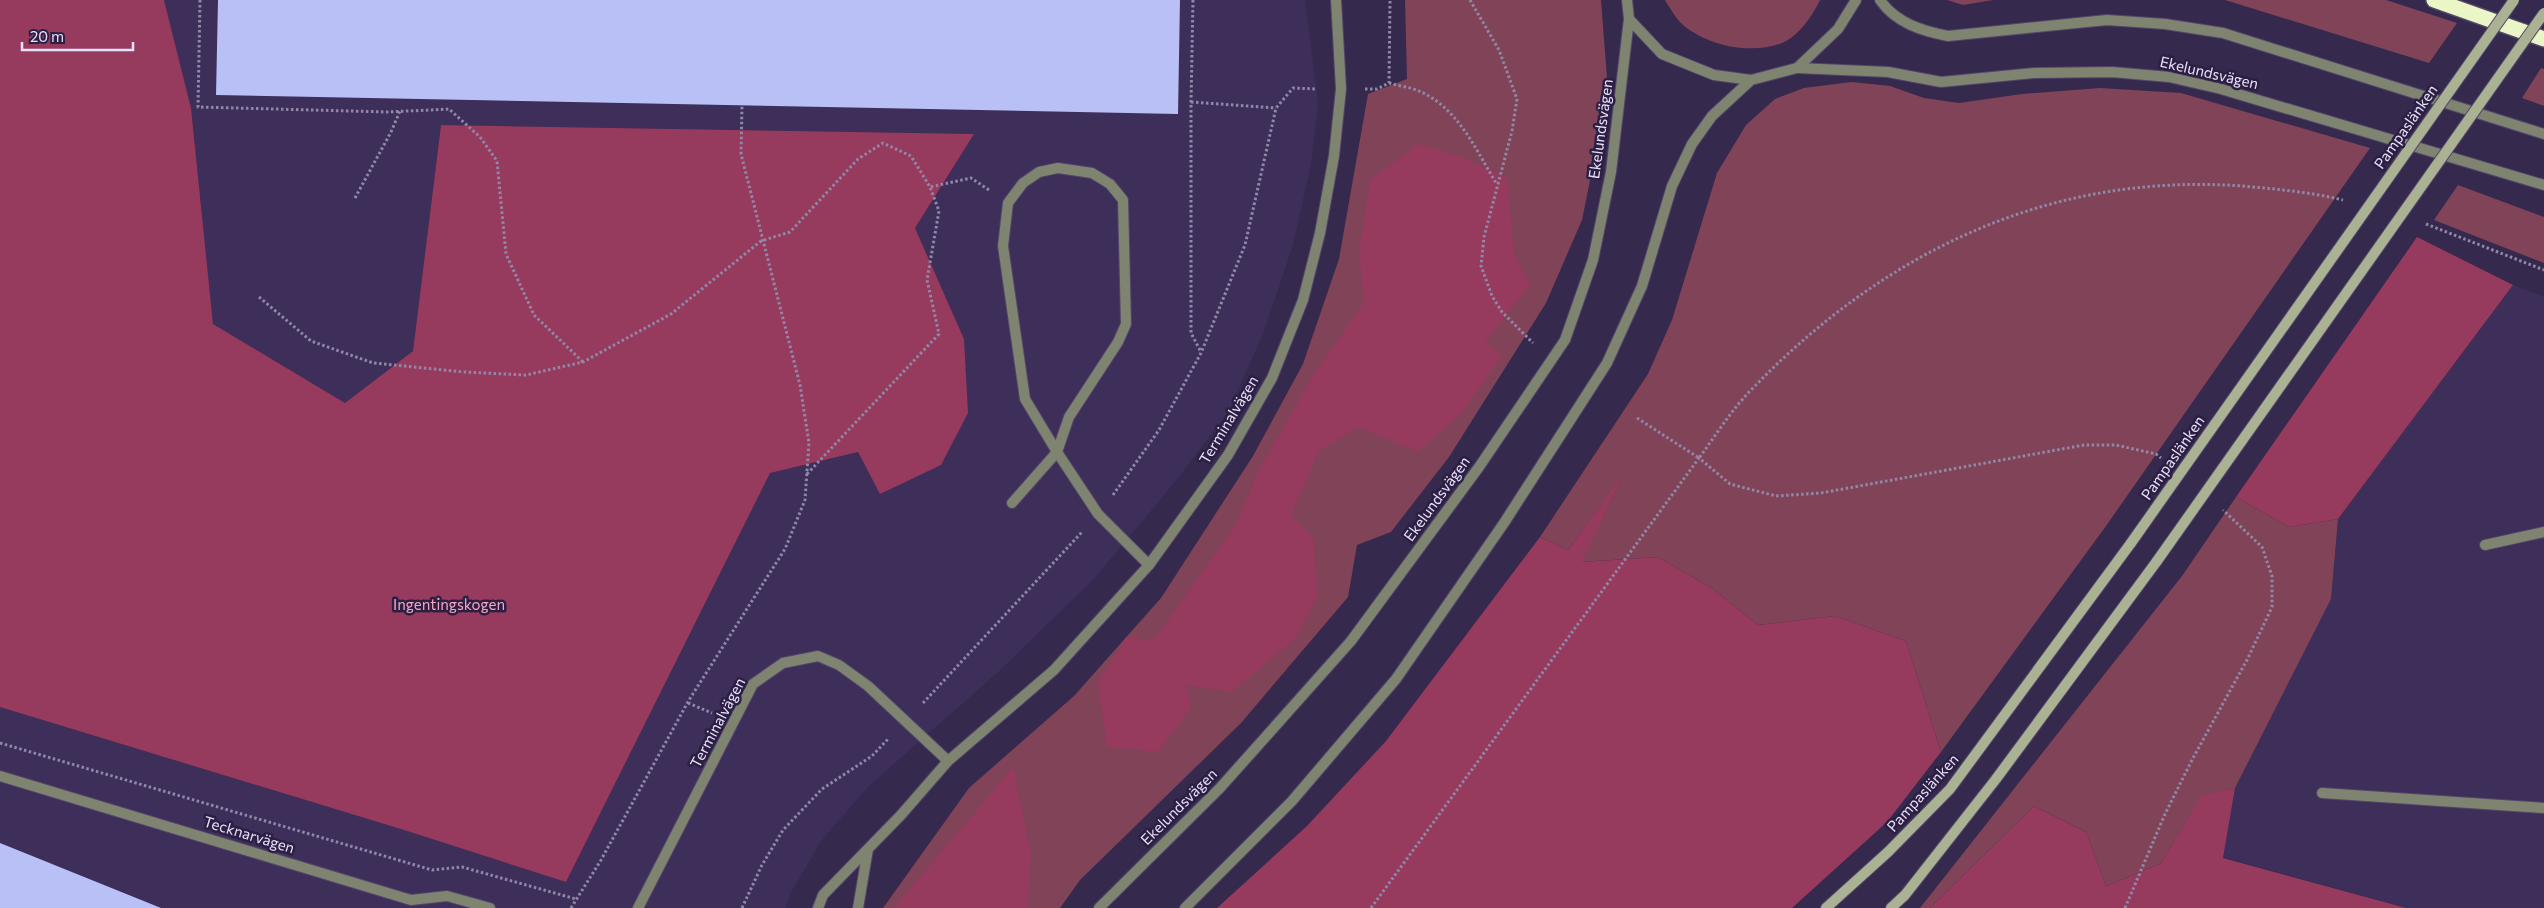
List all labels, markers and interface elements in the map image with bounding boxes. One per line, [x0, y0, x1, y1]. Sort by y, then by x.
scale bar [22, 20, 134, 52]
text: 20 m [30, 27, 64, 45]
street label: Ekelundsvägen [2158, 52, 2260, 92]
street label: Ekelundsvägen [1584, 78, 1616, 180]
street label: Pampaslänken [2370, 81, 2441, 172]
street label: Terminalvägen [1195, 372, 1261, 467]
street label: Pampaslänken [2137, 412, 2208, 503]
street label: Ekelundsvägen [1399, 452, 1473, 544]
park label: Ingentingskogen [393, 595, 505, 613]
street label: Terminalvägen [686, 674, 748, 771]
street label: Pampaslänken [1883, 750, 1962, 835]
street label: Ekelundsvägen [1136, 764, 1220, 848]
street label: Tecknarvägen [202, 812, 297, 856]

